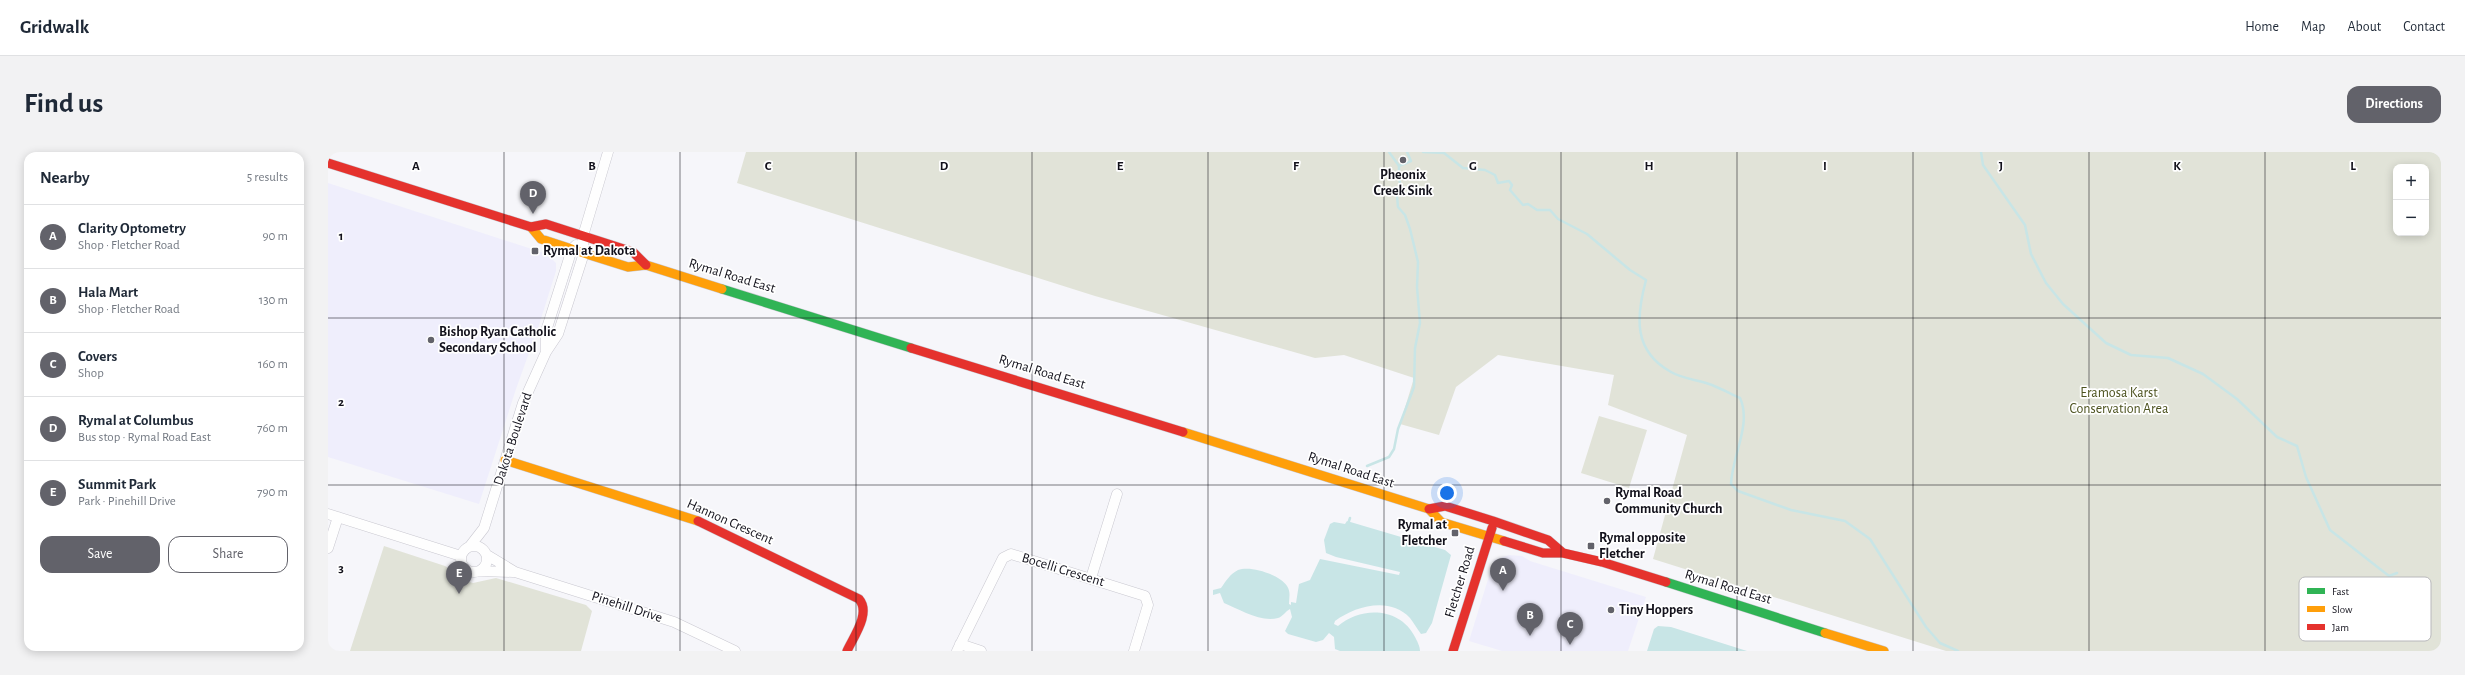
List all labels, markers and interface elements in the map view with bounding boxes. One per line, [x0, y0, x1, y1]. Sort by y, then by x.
text: Gridwalk [20, 18, 89, 37]
text: Home [2245, 20, 2279, 34]
text: Map [2301, 20, 2325, 34]
text: About [2347, 20, 2381, 34]
text: Contact [2403, 20, 2445, 34]
button: Directions [2347, 86, 2441, 123]
text: Find us [24, 90, 103, 118]
marker: Pheonix Creek Sink [1398, 155, 1408, 165]
text: A [412, 160, 420, 173]
text: B [588, 160, 596, 173]
text: C [765, 160, 772, 173]
text: D [940, 160, 949, 173]
text: E [1117, 160, 1124, 173]
text: F [1293, 160, 1300, 173]
text: G [1469, 160, 1477, 173]
text: H [1644, 160, 1654, 173]
text: I [1823, 160, 1827, 173]
text: J [1999, 160, 2003, 173]
text: K [2173, 160, 2181, 173]
text: L [2350, 160, 2356, 173]
map controls [2393, 164, 2429, 236]
button: + [2393, 164, 2429, 200]
place label: Pheonix Creek Sink [1373, 168, 1433, 198]
text: Nearby [40, 169, 90, 186]
text: 5 results [247, 171, 288, 184]
pin: D [520, 181, 546, 214]
button: − [2393, 200, 2429, 236]
text: Clarity Optometry [78, 221, 186, 236]
text: A [49, 230, 57, 243]
text: 90 m [262, 230, 288, 243]
text: 1 [339, 230, 343, 243]
text: Shop · Fletcher Road [78, 239, 180, 252]
place label: Rymal at Dakota [543, 244, 636, 258]
marker: Rymal at Dakota [530, 246, 540, 256]
street label: Rymal Road East [687, 256, 777, 296]
text: Hala Mart [78, 285, 138, 300]
text: B [49, 294, 57, 307]
text: 130 m [259, 294, 288, 307]
text: Shop · Fletcher Road [78, 303, 180, 316]
place label: Bishop Ryan Catholic Secondary School [439, 325, 557, 355]
marker: Bishop Ryan Catholic Secondary School [426, 335, 436, 345]
text: Covers [78, 349, 117, 364]
street label: Rymal Road East [997, 352, 1087, 392]
text: C [50, 358, 56, 371]
text: 160 m [258, 358, 288, 371]
text: Shop [78, 367, 104, 380]
park label: Eramosa Karst Conservation Area [2070, 386, 2169, 416]
street label: Dakota Boulevard [491, 391, 535, 487]
text: 2 [338, 396, 344, 409]
text: Rymal at Columbus [78, 413, 194, 428]
text: D [49, 422, 57, 435]
text: 760 m [257, 422, 288, 435]
text: Bus stop · Rymal Road East [78, 431, 211, 444]
street label: Rymal Road East [1306, 449, 1396, 491]
text: Summit Park [78, 477, 156, 492]
your location [1437, 483, 1457, 503]
text: E [50, 486, 56, 499]
text: 790 m [257, 486, 288, 499]
place label: Rymal Road Community Church [1615, 486, 1722, 516]
text: Park · Pinehill Drive [78, 495, 176, 508]
marker: Rymal Road Community Church [1602, 496, 1612, 506]
street label: Hannon Crescent [685, 497, 776, 547]
place label: Rymal at Fletcher [1397, 518, 1447, 548]
marker: Rymal at Fletcher [1450, 528, 1460, 538]
place label: Rymal opposite Fletcher [1599, 531, 1686, 561]
button: Save [40, 536, 160, 573]
button: Share [168, 536, 288, 573]
marker: Rymal opposite Fletcher [1586, 541, 1596, 551]
street label: Fletcher Road [1442, 545, 1478, 619]
street label: Bocelli Crescent [1020, 551, 1106, 589]
pin: A [1490, 558, 1516, 591]
pin: E [446, 561, 472, 594]
text: 3 [338, 562, 344, 575]
street label: Rymal Road East [1683, 567, 1773, 607]
legend [2299, 577, 2431, 641]
text: Fast [2332, 586, 2350, 597]
street label: Pinehill Drive [590, 589, 664, 625]
pin: B [1517, 603, 1543, 636]
place label: Tiny Hoppers [1619, 603, 1693, 617]
text: Slow [2332, 604, 2353, 615]
marker: Tiny Hoppers [1606, 605, 1616, 615]
pin: C [1557, 612, 1583, 645]
text: Jam [2332, 622, 2349, 633]

